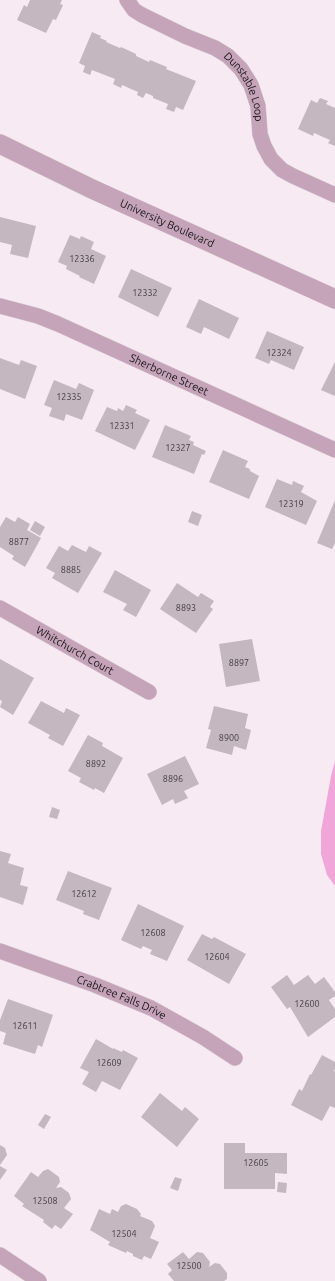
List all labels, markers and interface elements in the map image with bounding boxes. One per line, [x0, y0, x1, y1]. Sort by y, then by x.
street label: Dunstable Loop [222, 50, 265, 122]
street label: University Boulevard [118, 197, 216, 250]
house number: 12336 [69, 254, 95, 264]
house number: 12332 [132, 288, 158, 298]
house number: 12324 [266, 348, 292, 358]
street label: Sherborne Street [128, 352, 211, 398]
house number: 12335 [56, 392, 82, 402]
house number: 12331 [109, 421, 135, 431]
house number: 12327 [165, 443, 191, 453]
house number: 12319 [278, 499, 304, 509]
house number: 8877 [9, 537, 29, 547]
house number: 8885 [61, 565, 81, 575]
house number: 8893 [176, 603, 196, 613]
street label: Whitchurch Court [34, 624, 116, 677]
house number: 8897 [229, 658, 249, 668]
house number: 8900 [219, 733, 239, 743]
house number: 8892 [86, 759, 106, 769]
house number: 8896 [163, 774, 183, 784]
house number: 12612 [71, 889, 97, 899]
house number: 12608 [140, 928, 166, 938]
house number: 12604 [204, 952, 230, 962]
street label: Crabtree Falls Drive [75, 973, 169, 1021]
house number: 12600 [294, 999, 320, 1009]
house number: 12611 [12, 1021, 38, 1031]
house number: 12609 [96, 1058, 122, 1068]
house number: 12605 [243, 1158, 269, 1168]
house number: 12508 [32, 1196, 58, 1206]
house number: 12504 [111, 1229, 137, 1239]
house number: 12500 [176, 1261, 202, 1271]

